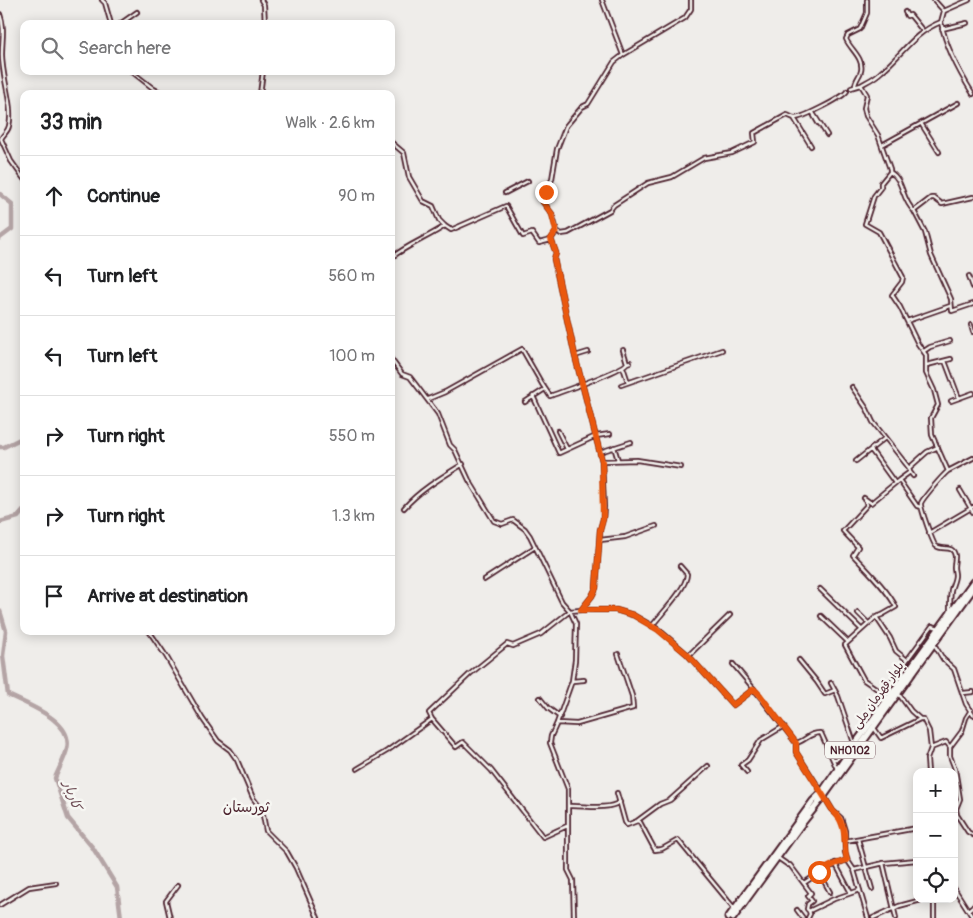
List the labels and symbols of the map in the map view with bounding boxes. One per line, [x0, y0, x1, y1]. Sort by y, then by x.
route end [535, 181, 558, 204]
street label: بلوار قهرمان ملی [849, 659, 908, 732]
road number: NH0102 [825, 742, 875, 758]
water label: کاربار [59, 777, 86, 814]
district label: ثورستان [223, 798, 270, 817]
route start [808, 861, 831, 884]

